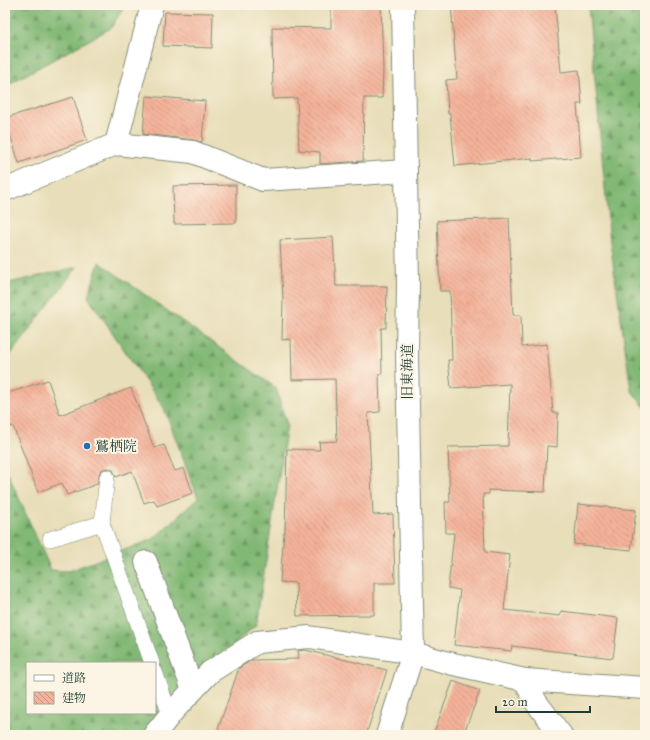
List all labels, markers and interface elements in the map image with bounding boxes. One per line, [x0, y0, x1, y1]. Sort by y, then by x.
street label: 旧東海道 [399, 344, 416, 400]
place label: 鷲栖院 [95, 438, 137, 455]
marker: 鷲栖院 [82, 441, 92, 451]
legend [26, 662, 156, 714]
text: 道路 [62, 671, 86, 685]
scale bar [496, 688, 590, 714]
text: 建物 [62, 691, 86, 705]
text: 20 m [502, 695, 528, 709]

